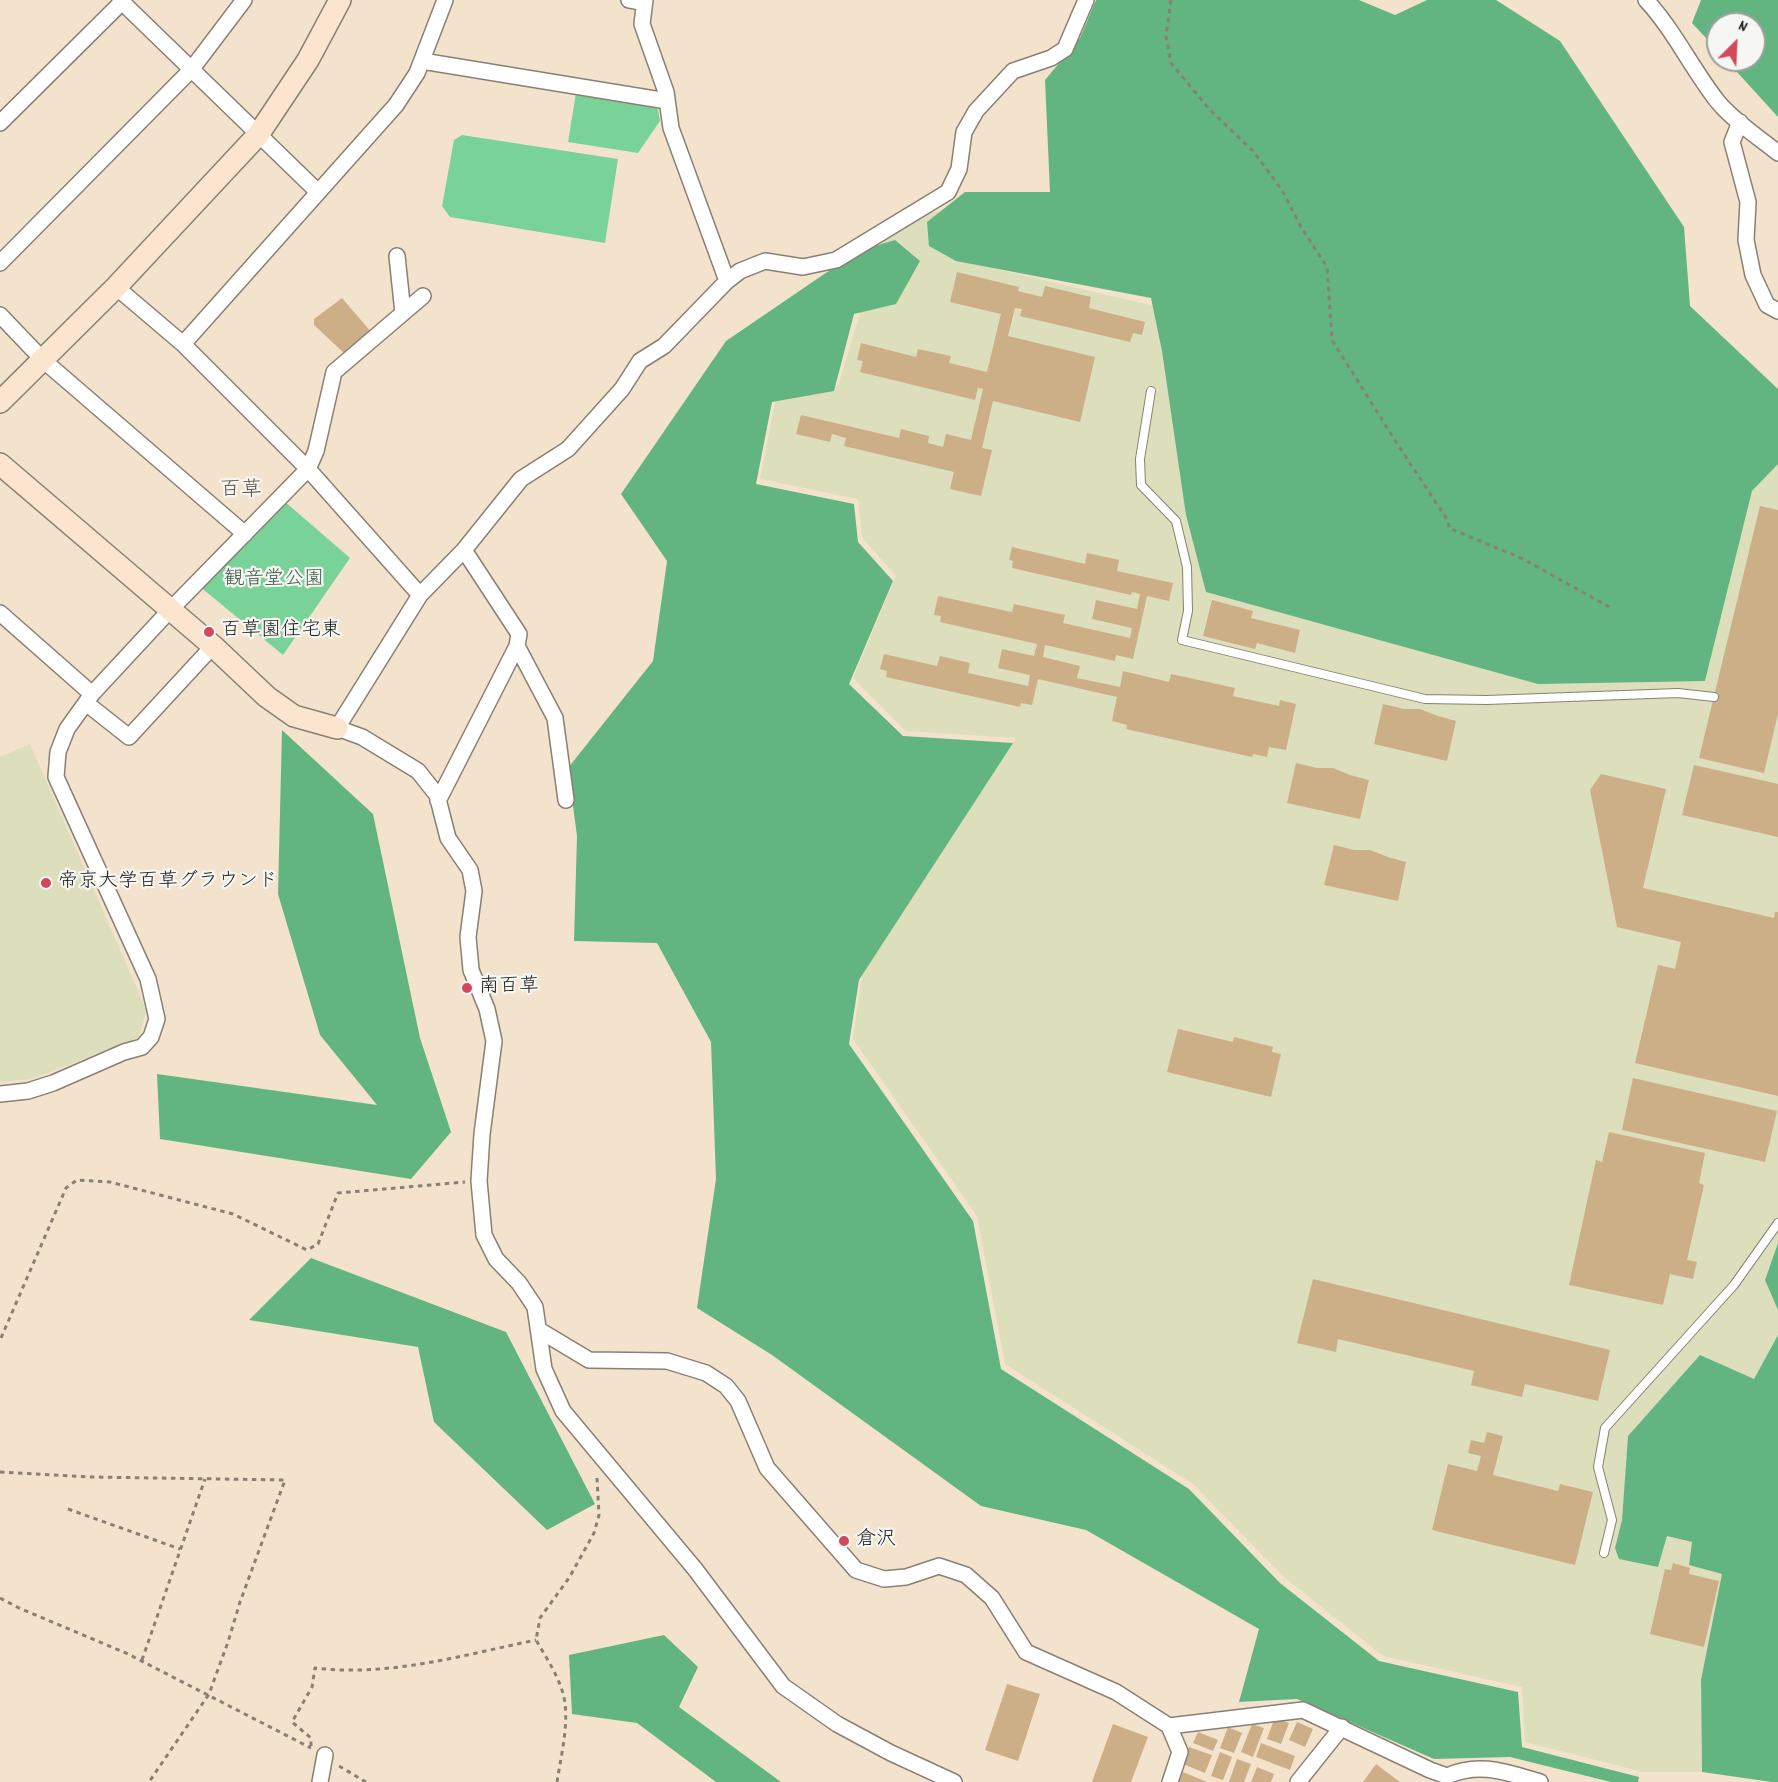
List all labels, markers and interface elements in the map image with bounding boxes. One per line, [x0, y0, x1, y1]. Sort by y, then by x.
north arrow [1706, 12, 1766, 72]
text: N [1734, 15, 1751, 39]
district label: 百草 [220, 479, 262, 505]
park label: 観音堂公園 [224, 569, 324, 593]
place label: 百草園住宅東 [221, 620, 341, 644]
marker: 百草園住宅東 [202, 625, 216, 639]
place label: 帝京大学百草グラウンド [58, 871, 278, 895]
marker: 帝京大学百草グラウンド [39, 876, 53, 890]
place label: 南百草 [479, 976, 539, 1000]
marker: 南百草 [460, 981, 474, 995]
place label: 倉沢 [856, 1529, 896, 1553]
marker: 倉沢 [837, 1534, 851, 1548]

